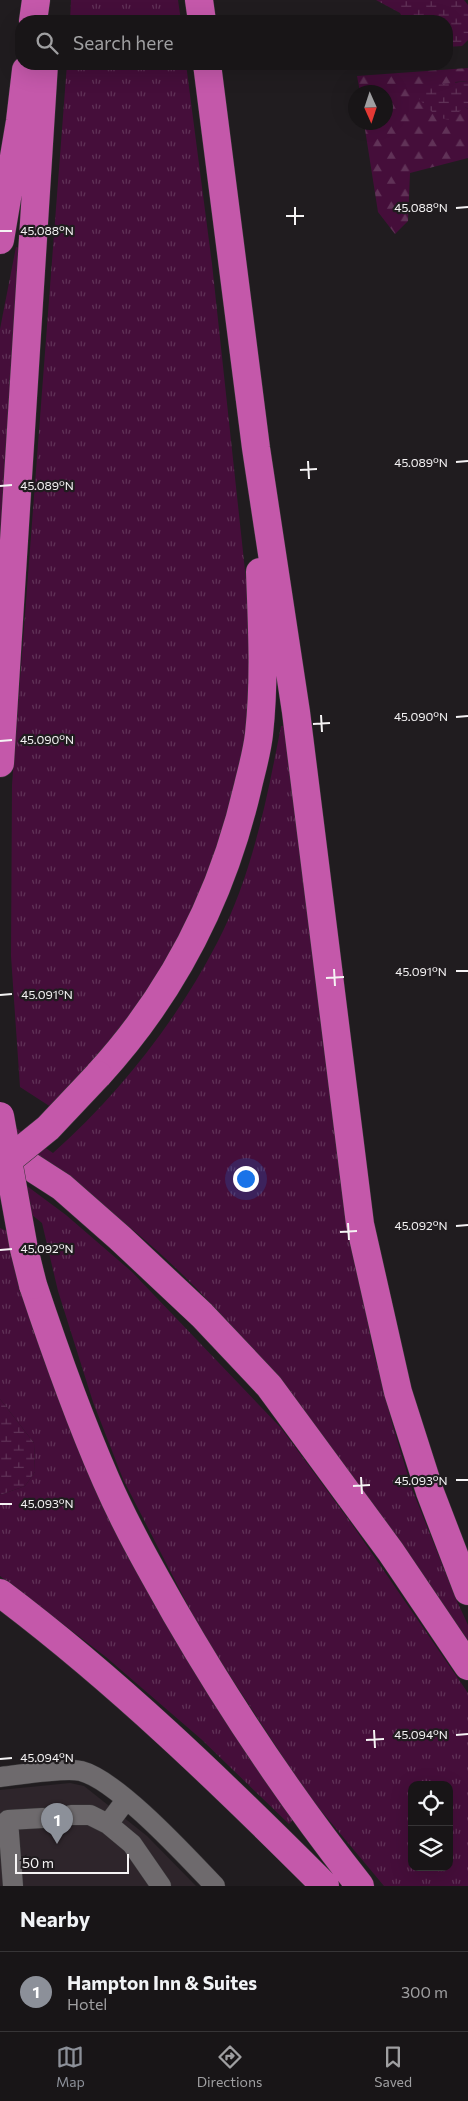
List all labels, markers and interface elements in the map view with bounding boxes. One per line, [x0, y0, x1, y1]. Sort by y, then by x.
search box [15, 15, 453, 70]
icon: search [33, 29, 61, 57]
text: Search here [73, 31, 173, 54]
north arrow [348, 85, 393, 130]
text: 45.088°N [394, 200, 448, 214]
text: 45.088°N [20, 223, 74, 237]
text: 45.089°N [394, 455, 448, 469]
text: 45.089°N [20, 478, 74, 492]
text: 45.090°N [394, 709, 448, 723]
text: 45.090°N [20, 732, 74, 746]
text: 45.091°N [395, 964, 447, 978]
text: 45.091°N [21, 987, 73, 1001]
your location [233, 1166, 259, 1192]
text: 45.092°N [394, 1218, 448, 1232]
text: 45.092°N [20, 1241, 74, 1255]
text: 45.093°N [394, 1473, 448, 1487]
text: 45.093°N [20, 1496, 74, 1510]
text: 45.094°N [394, 1727, 448, 1741]
text: 45.094°N [20, 1750, 74, 1764]
map controls [408, 1781, 453, 1871]
button: locate [408, 1781, 453, 1826]
pin: 1 [41, 1803, 73, 1844]
button: layers [408, 1826, 453, 1871]
scale bar [15, 1851, 129, 1874]
text: 50 m [22, 1854, 54, 1871]
text: Nearby [20, 1906, 90, 1931]
text: Hampton Inn & Suites [67, 1971, 257, 1994]
text: 1 [32, 1982, 40, 2001]
text: 300 m [401, 1982, 448, 2001]
text: Hotel [67, 1994, 107, 2013]
tab: Map [56, 2043, 85, 2090]
tab: Directions [197, 2043, 262, 2090]
tab: Saved [374, 2043, 412, 2090]

